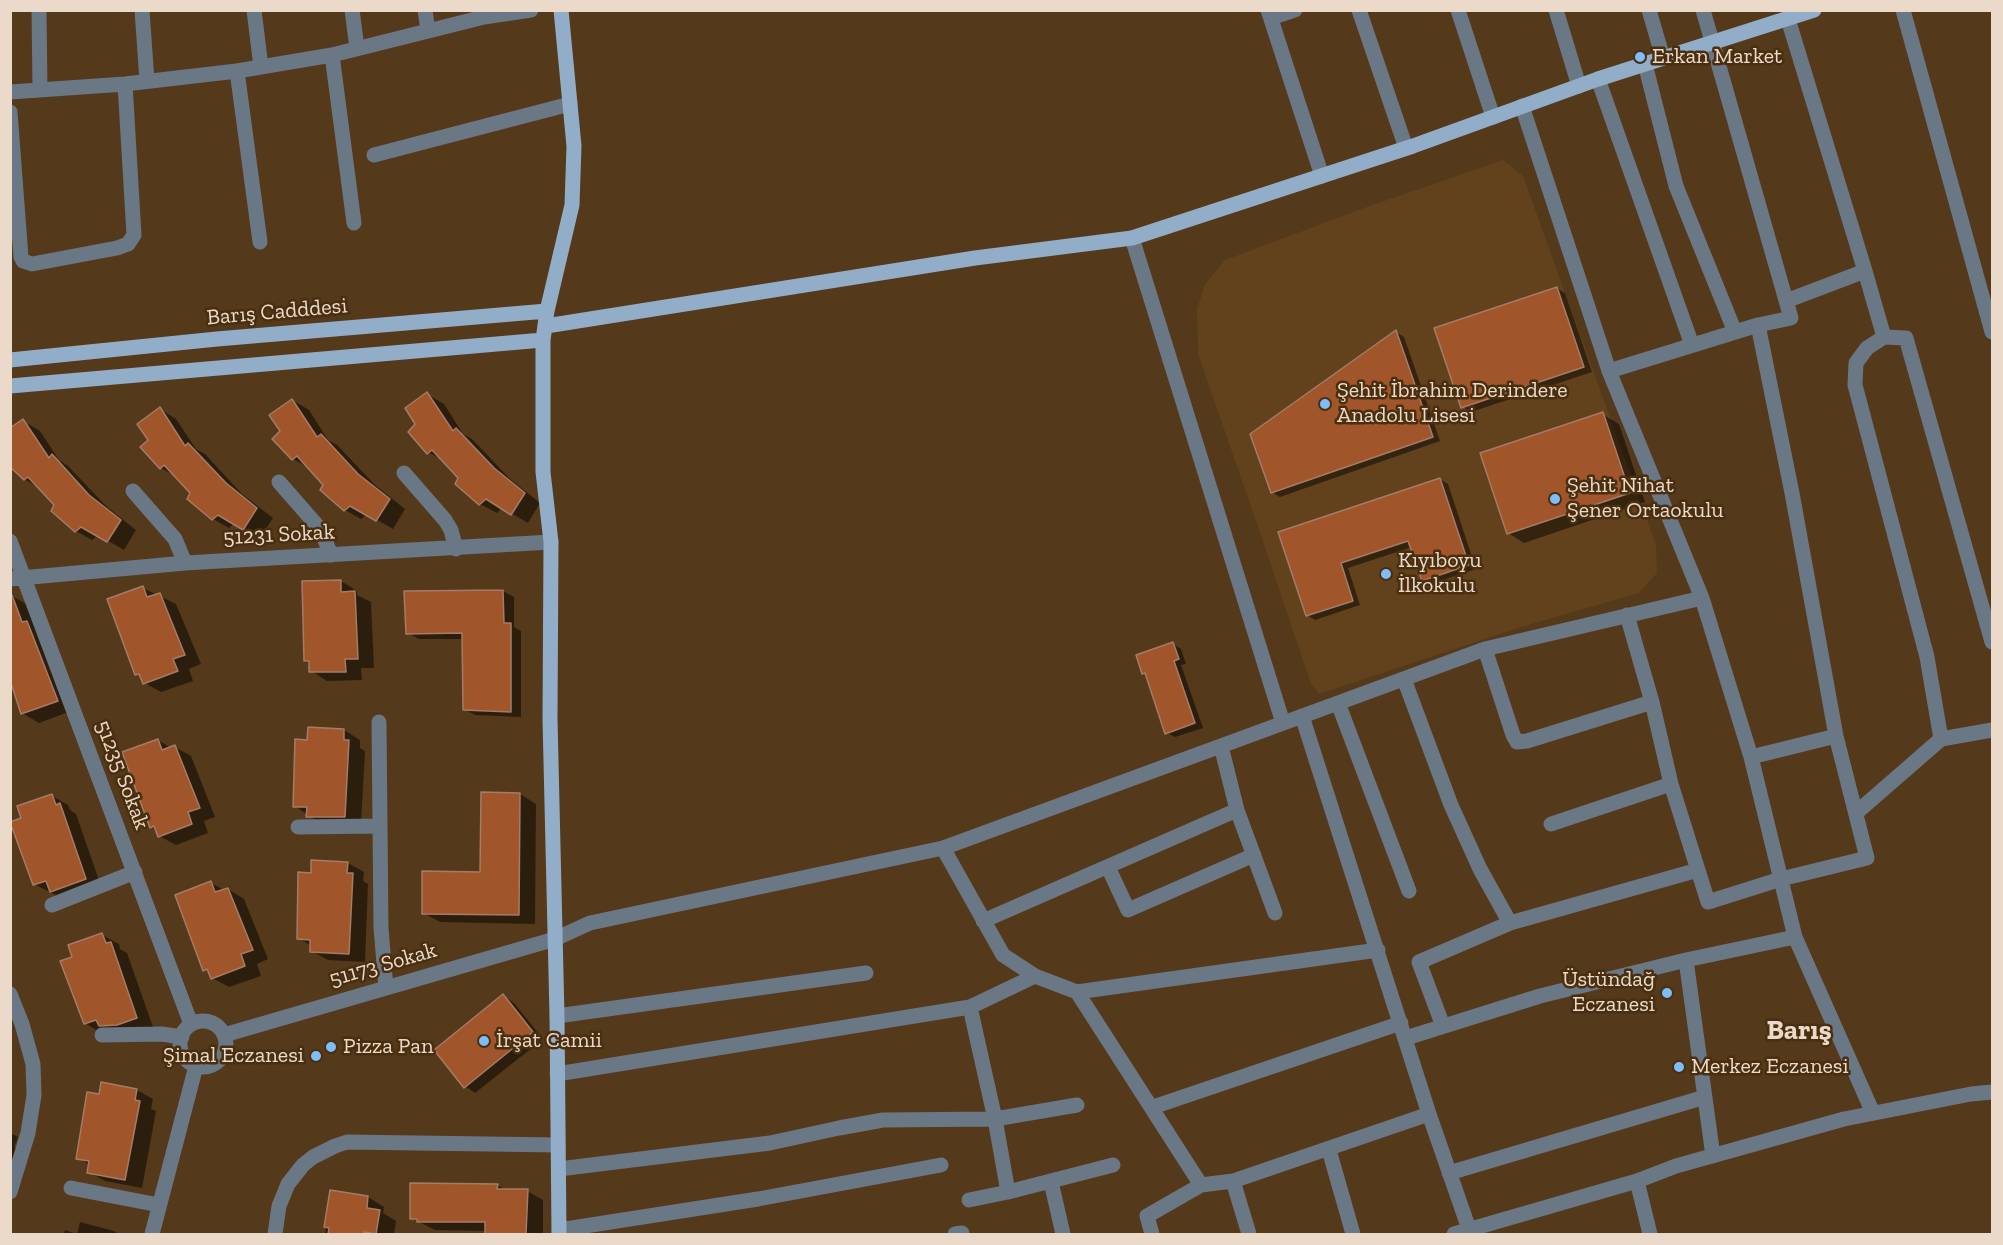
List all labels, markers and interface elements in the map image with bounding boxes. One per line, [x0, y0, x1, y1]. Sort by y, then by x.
place label: Erkan Market [1652, 44, 1782, 70]
marker: Erkan Market [1633, 50, 1647, 64]
street label: Barış Cadddesi [206, 293, 348, 331]
place label: Şehit İbrahim Derindere Anadolu Lisesi [1337, 378, 1568, 430]
marker: Şehit İbrahim Derindere Anadolu Lisesi [1318, 397, 1332, 411]
place label: Şehit Nihat Şener Ortaokulu [1567, 473, 1724, 524]
marker: Şehit Nihat Şener Ortaokulu [1548, 492, 1562, 506]
street label: 51231 Sokak [222, 519, 336, 551]
place label: Kıyıboyu İlkokulu [1398, 548, 1482, 600]
marker: Kıyıboyu İlkokulu [1379, 567, 1393, 581]
street label: 51235 Sokak [89, 717, 155, 833]
street label: 51173 Sokak [326, 937, 440, 993]
place label: Üstündağ Eczanesi [1562, 967, 1655, 1018]
marker: Üstündağ Eczanesi [1660, 986, 1674, 1000]
district label: Barış [1766, 1014, 1832, 1048]
place label: İrşat Camii [496, 1028, 602, 1054]
place label: Pizza Pan [343, 1034, 434, 1060]
marker: İrşat Camii [477, 1034, 491, 1048]
marker: Pizza Pan [324, 1040, 338, 1054]
place label: Şimal Eczanesi [163, 1043, 304, 1069]
marker: Şimal Eczanesi [309, 1049, 323, 1063]
place label: Merkez Eczanesi [1691, 1054, 1849, 1080]
marker: Merkez Eczanesi [1672, 1060, 1686, 1074]

